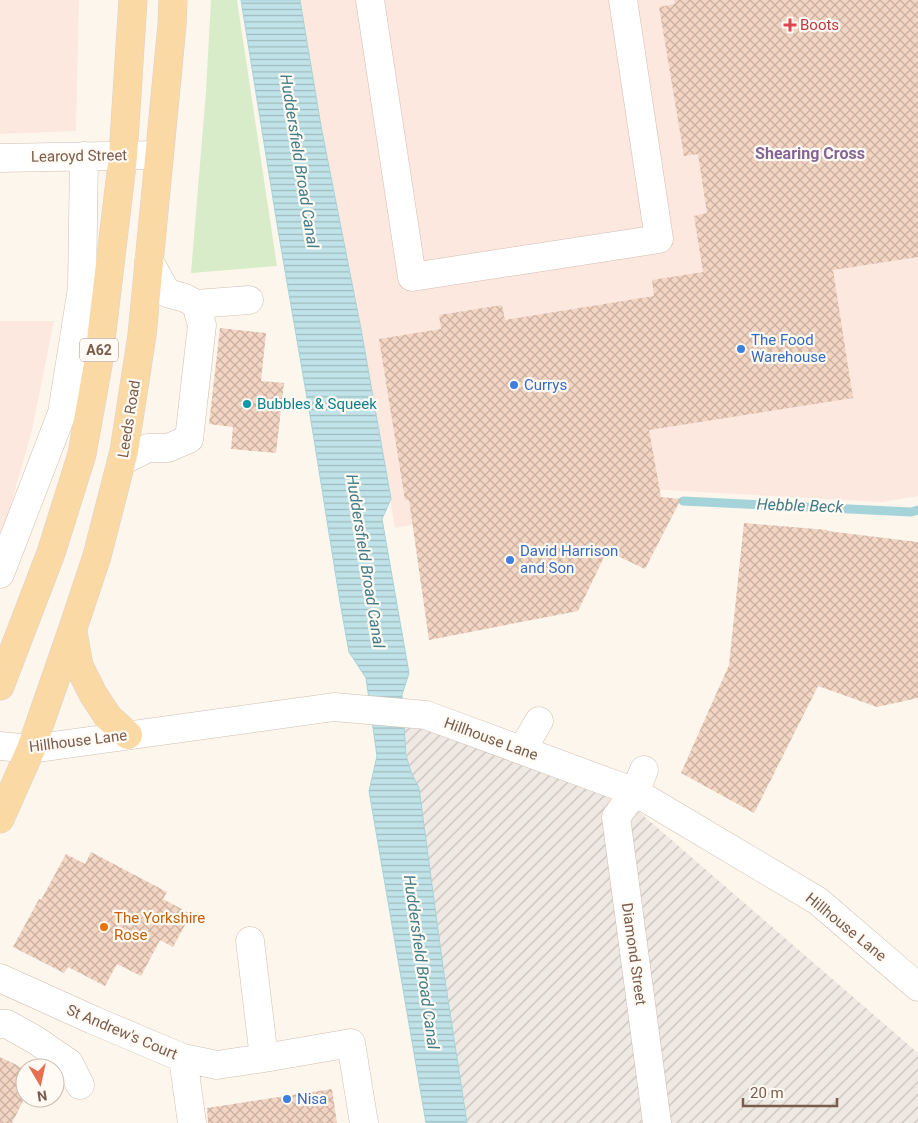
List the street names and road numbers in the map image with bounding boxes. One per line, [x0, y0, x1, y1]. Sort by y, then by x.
street label: Learoyd Street [31, 146, 127, 166]
road number: A62 [80, 338, 118, 362]
street label: Leeds Road [114, 379, 144, 459]
street label: Hillhouse Lane [442, 714, 540, 764]
street label: Hillhouse Lane [28, 726, 128, 756]
street label: Hillhouse Lane [802, 889, 890, 965]
street label: Diamond Street [618, 902, 650, 1007]
street label: St Andrew's Court [64, 1001, 180, 1064]

